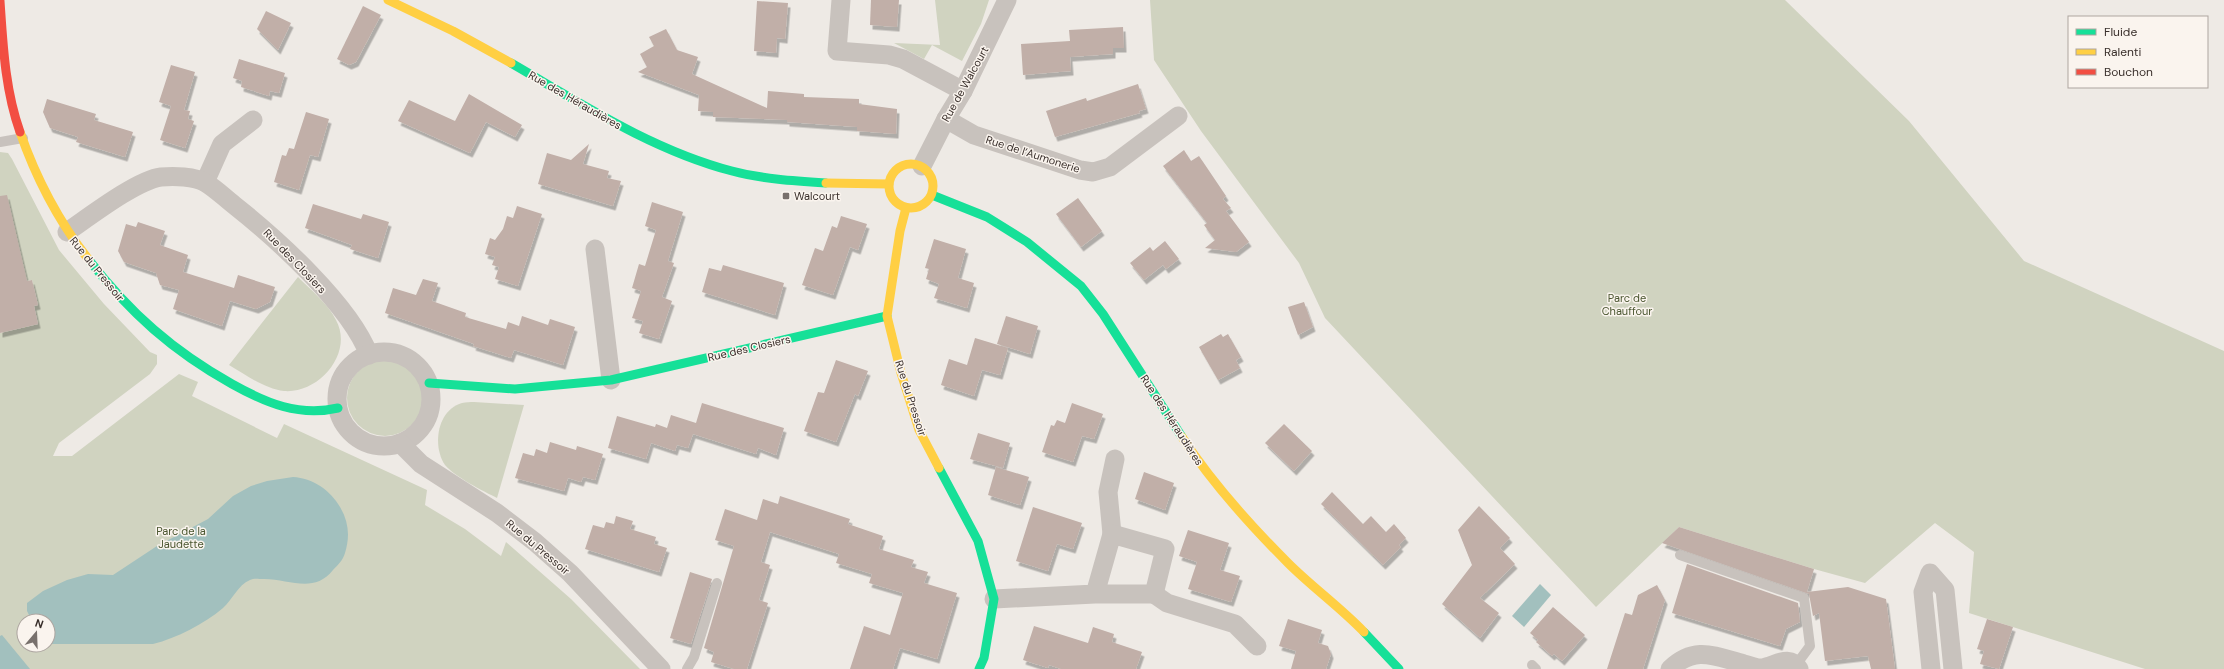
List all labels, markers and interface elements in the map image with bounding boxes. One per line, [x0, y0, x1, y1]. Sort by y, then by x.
legend [2068, 16, 2208, 88]
text: Fluide [2104, 24, 2137, 40]
street label: Rue de Walcourt [938, 44, 992, 124]
text: Ralenti [2104, 44, 2142, 60]
text: Bouchon [2104, 64, 2153, 80]
street label: Rue des Héraudières [526, 68, 624, 132]
street label: Rue de l’Aumonerie [984, 132, 1082, 176]
place label: Walcourt [794, 189, 840, 203]
marker: Walcourt [781, 191, 791, 201]
street label: Rue des Closiers [261, 226, 329, 296]
street label: Rue du Pressoir [67, 234, 127, 304]
park label: Parc de Chauffour [1602, 291, 1652, 318]
street label: Rue des Closiers [706, 332, 792, 364]
street label: Rue du Pressoir [892, 358, 930, 438]
street label: Rue des Héraudières [1138, 372, 1206, 468]
street label: Rue du Pressoir [503, 516, 573, 578]
park label: Parc de la Jaudette [156, 524, 206, 551]
north arrow [16, 613, 56, 653]
text: N [33, 616, 45, 631]

